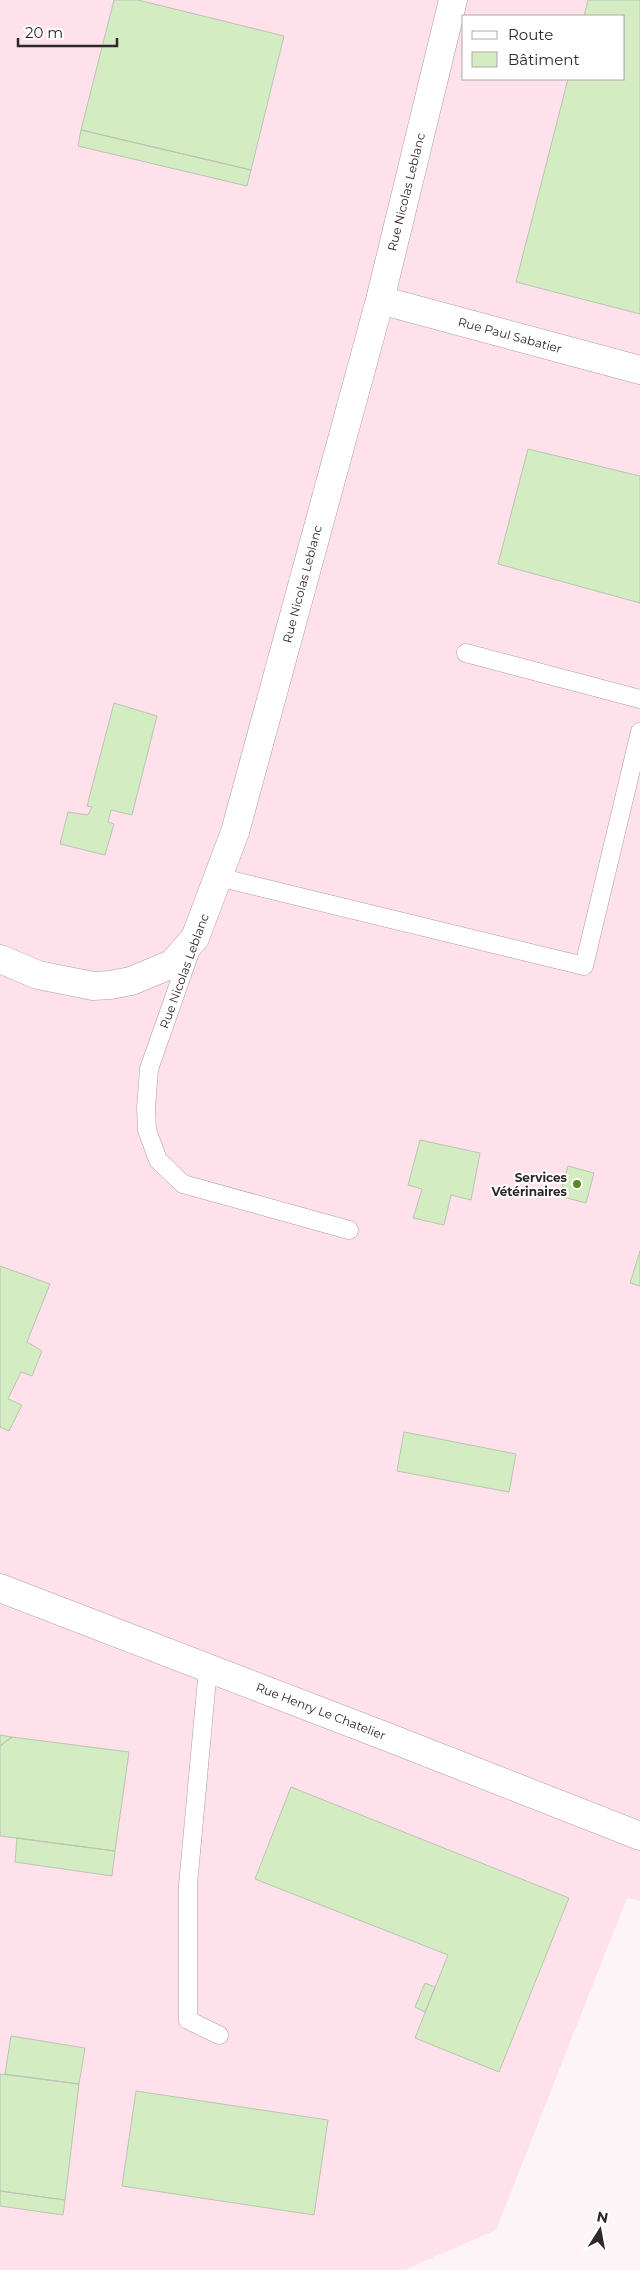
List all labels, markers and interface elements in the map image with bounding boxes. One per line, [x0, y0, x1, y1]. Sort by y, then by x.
scale bar [18, 15, 116, 47]
legend [462, 15, 625, 80]
text: 20 m [25, 23, 63, 42]
text: Route [508, 25, 553, 44]
text: Bâtiment [508, 50, 580, 69]
street label: Rue Nicolas Leblanc [384, 131, 428, 253]
street label: Rue Paul Sabatier [456, 314, 564, 356]
street label: Rue Nicolas Leblanc [279, 523, 325, 644]
street label: Rue Nicolas Leblanc [156, 911, 212, 1030]
place label: Services Vétérinaires [490, 1170, 568, 1199]
marker: Services Vétérinaires [571, 1178, 583, 1190]
street label: Rue Henry Le Chatelier [254, 1679, 388, 1743]
north arrow [575, 2205, 625, 2255]
text: N [595, 2207, 610, 2227]

